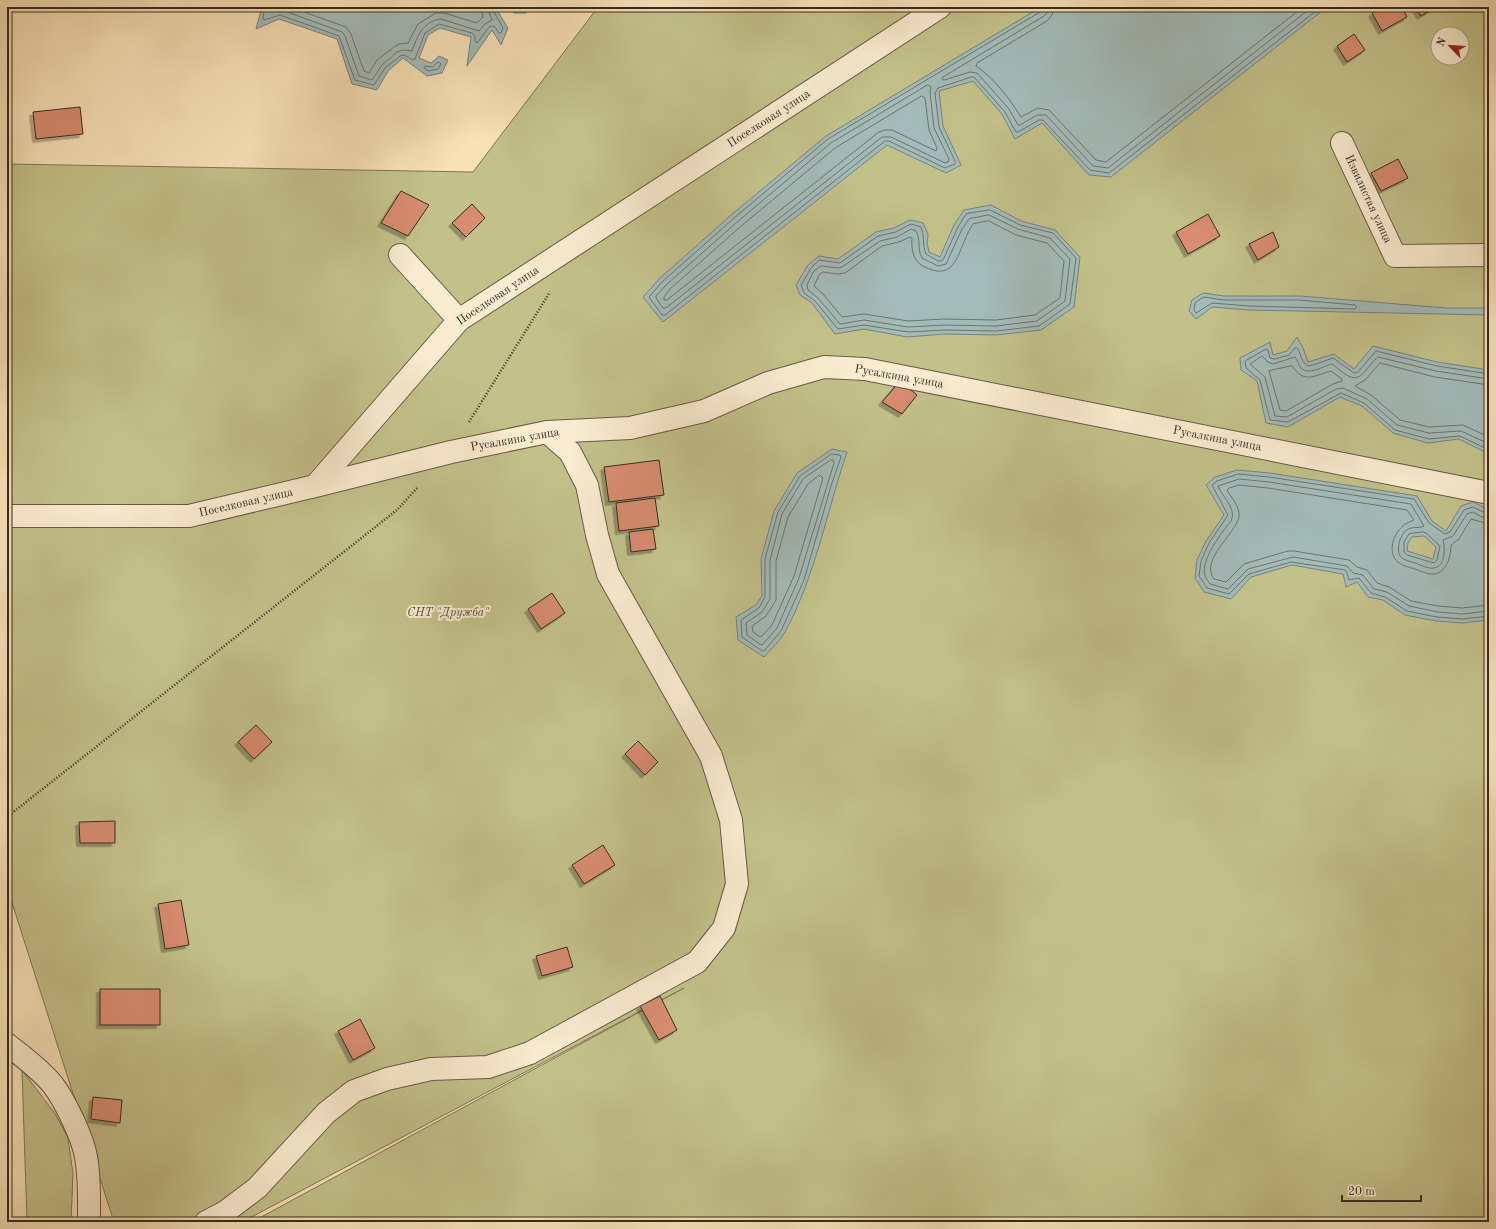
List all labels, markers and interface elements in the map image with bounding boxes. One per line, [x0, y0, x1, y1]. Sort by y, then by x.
north arrow [1430, 26, 1470, 66]
text: N [1436, 36, 1449, 49]
street label: Поселковая улица [725, 88, 813, 150]
street label: Извилистая улица [1342, 153, 1394, 245]
street label: Поселковая улица [455, 264, 541, 328]
street label: Русалкина улица [854, 363, 945, 391]
street label: Русалкина улица [1172, 425, 1262, 454]
street label: Русалкина улица [470, 426, 561, 454]
street label: Поселковая улица [198, 486, 294, 520]
park label: СНТ "Дружба" [407, 606, 490, 619]
scale bar [1342, 1177, 1421, 1203]
text: 20 m [1348, 1186, 1375, 1198]

